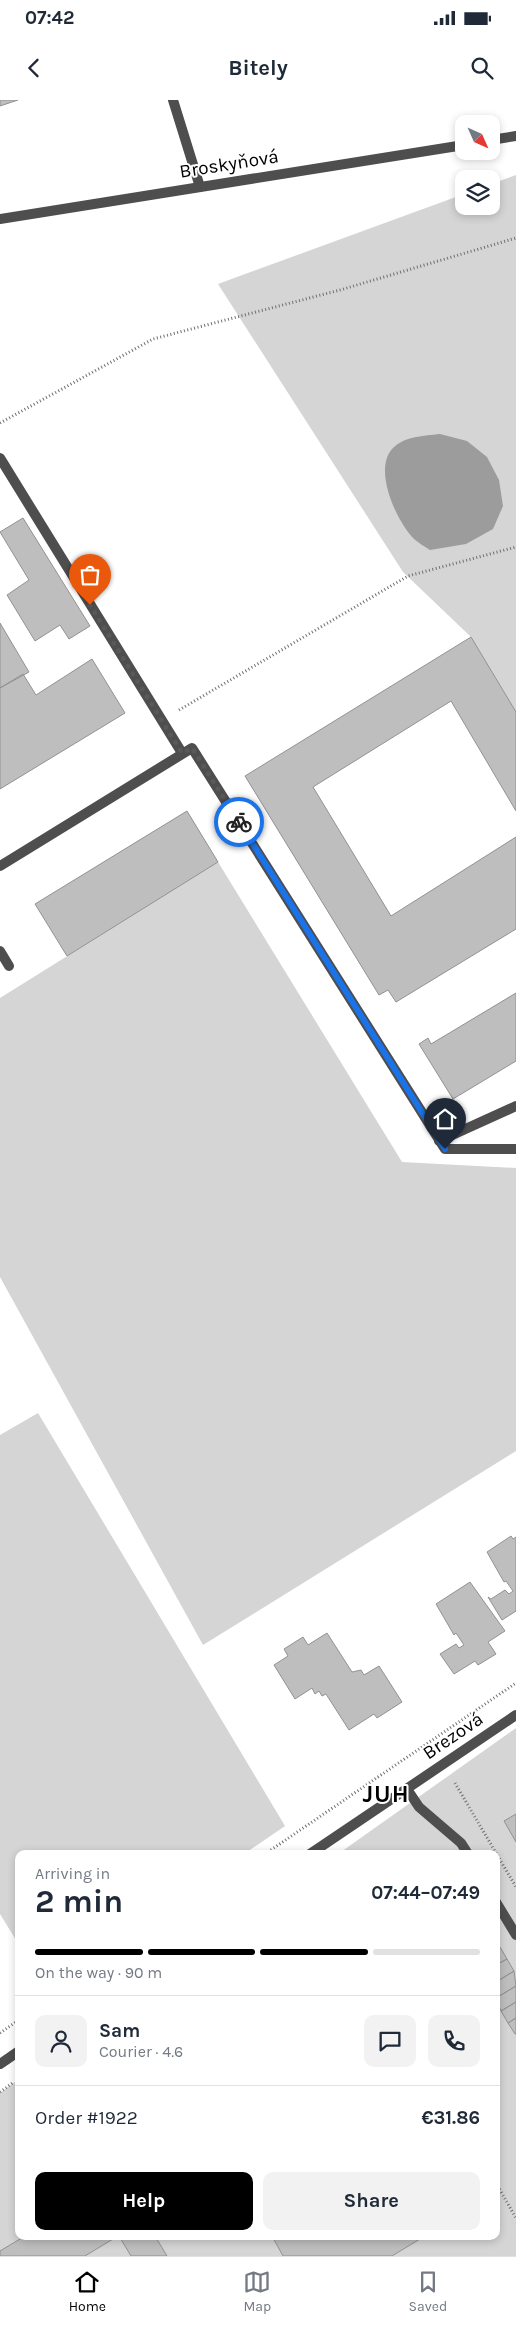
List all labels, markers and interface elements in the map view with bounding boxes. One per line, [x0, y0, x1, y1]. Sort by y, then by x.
text: 07:42 [25, 7, 74, 29]
icon: back [20, 54, 48, 82]
icon: search [468, 54, 496, 82]
text: Bitely [228, 55, 288, 81]
north arrow [455, 115, 500, 160]
map controls [455, 115, 500, 215]
street label: Broskyňová [178, 145, 280, 183]
button: layers [455, 170, 500, 215]
pin [69, 554, 111, 605]
icon: bag [76, 561, 104, 589]
courier [214, 797, 264, 847]
icon: bike [225, 808, 253, 836]
pin [424, 1098, 466, 1149]
icon: home [431, 1105, 459, 1133]
street label: Brezová [419, 1708, 487, 1764]
district label: JUH [362, 1780, 410, 1808]
text: Arriving in [35, 1864, 110, 1883]
text: 07:44–07:49 [371, 1882, 480, 1904]
text: 2 min [35, 1883, 123, 1920]
text: On the way · 90 m [35, 1963, 162, 1982]
button: person [35, 2015, 87, 2067]
button: chat [364, 2015, 416, 2067]
button: phone [428, 2015, 480, 2067]
text: Sam [99, 2020, 140, 2042]
text: Courier · 4.6 [99, 2042, 183, 2061]
text: Order #1922 [35, 2107, 138, 2129]
text: €31.86 [421, 2107, 480, 2129]
button: Help [35, 2172, 253, 2230]
button: Share [263, 2172, 480, 2230]
tab: Home [69, 2268, 106, 2315]
tab: Map [243, 2268, 271, 2315]
tab: Saved [409, 2268, 447, 2315]

